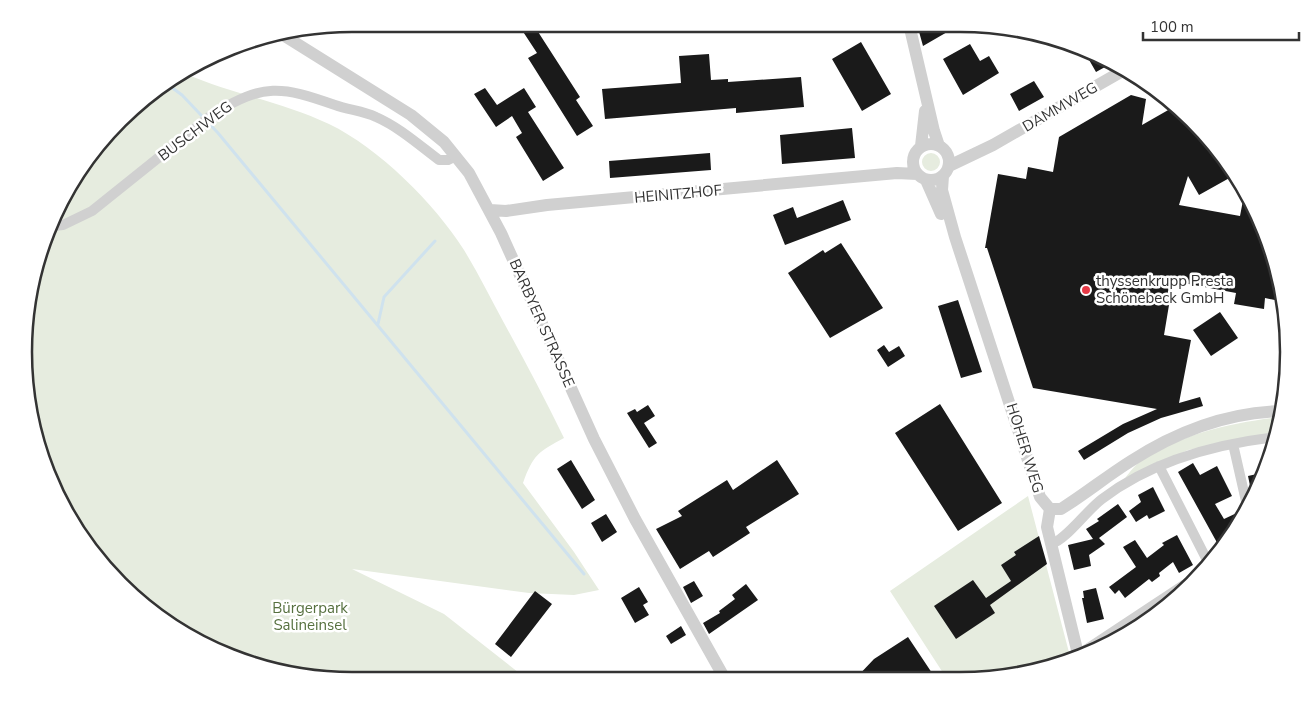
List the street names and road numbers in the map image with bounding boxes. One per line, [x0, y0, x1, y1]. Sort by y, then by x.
street label: DAMMWEG [1019, 77, 1101, 137]
street label: BUSCHWEG [154, 97, 236, 165]
street label: HEINITZHOF [633, 180, 723, 208]
street label: BARBYER STRASSE [505, 256, 579, 390]
street label: HOHER WEG [1002, 401, 1048, 495]

